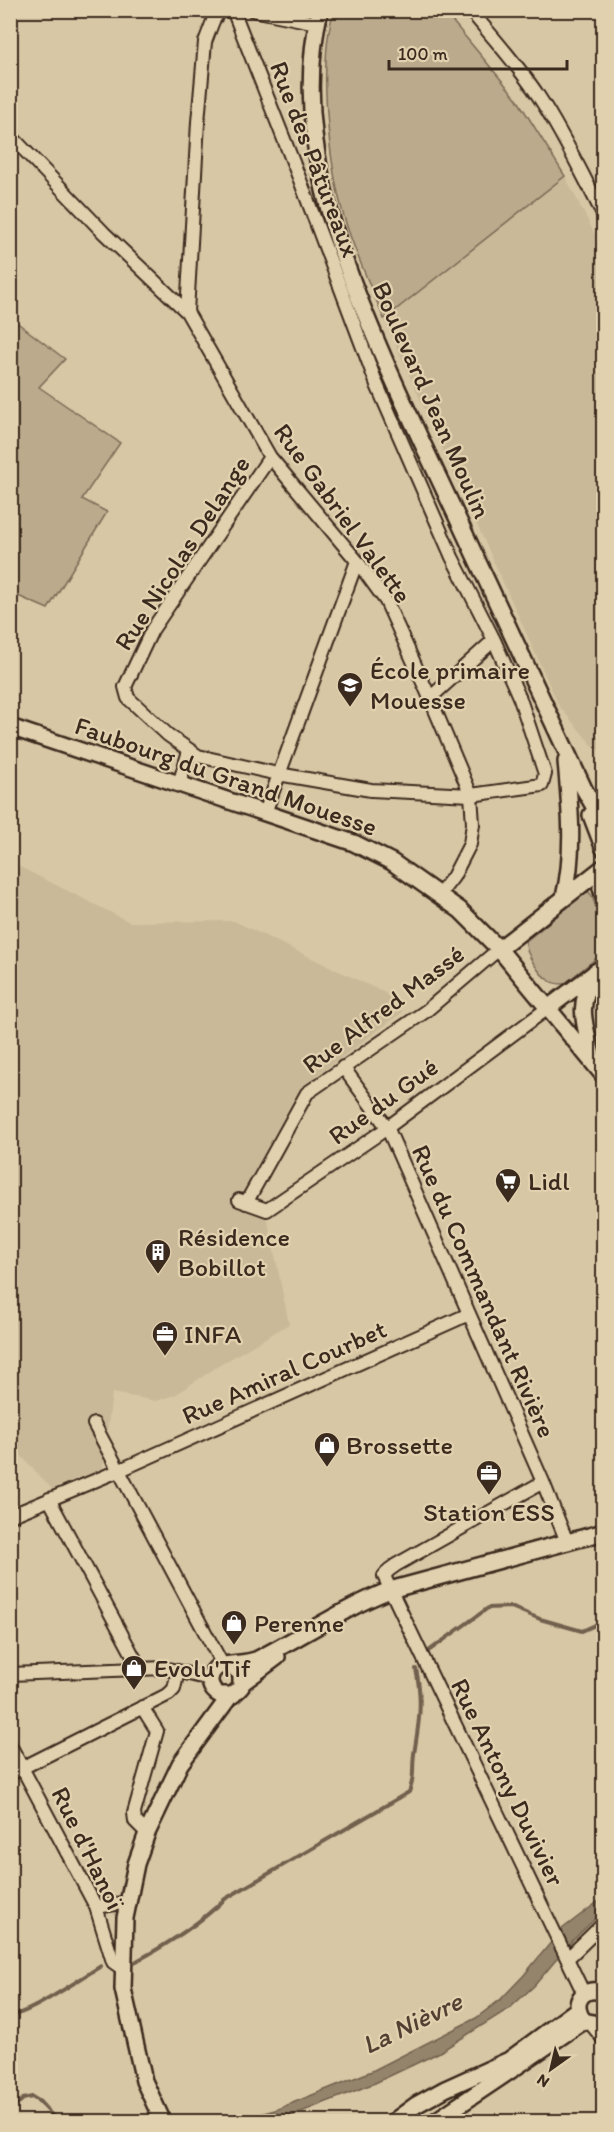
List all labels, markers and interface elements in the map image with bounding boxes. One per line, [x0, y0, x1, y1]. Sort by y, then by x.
scale bar [389, 33, 568, 71]
text: 100 m [398, 43, 448, 65]
street label: Rue des Pâtureaux [263, 57, 367, 261]
street label: Boulevard Jean Moulin [365, 277, 499, 524]
street label: Rue Gabriel Valette [267, 417, 419, 609]
street label: Rue Nicolas Delange [107, 450, 257, 656]
place label: École primaire Mouesse [370, 654, 530, 716]
school or university icon: École primaire Mouesse [335, 670, 365, 708]
street label: Faubourg du Grand Mouesse [71, 709, 381, 843]
street label: Rue Alfred Massé [296, 938, 470, 1080]
street label: Rue du Gué [322, 1051, 444, 1151]
street label: Rue du Commandant Rivière [405, 1140, 563, 1442]
place label: Lidl [528, 1165, 570, 1197]
supermarket icon: Lidl [493, 1166, 523, 1204]
place label: Résidence Bobillot [178, 1221, 290, 1283]
building icon: Résidence Bobillot [143, 1237, 173, 1275]
street label: Rue Amiral Courbet [177, 1312, 391, 1431]
place label: INFA [184, 1318, 242, 1350]
office icon: INFA [150, 1319, 180, 1357]
place label: Brossette [346, 1429, 453, 1461]
shop icon: Brossette [312, 1430, 342, 1468]
office icon: Station ESS [474, 1458, 504, 1496]
place label: Station ESS [423, 1496, 555, 1528]
place label: Perenne [254, 1607, 344, 1639]
shop icon: Perenne [219, 1608, 249, 1646]
place label: Evolu'Tif [154, 1652, 251, 1684]
shop icon: Evolu'Tif [119, 1653, 149, 1691]
street label: Rue Antony Duvivier [444, 1673, 572, 1892]
street label: Rue d'Hanoï [45, 1781, 132, 1915]
water label: La Nièvre [356, 1984, 468, 2061]
north arrow [521, 2039, 581, 2099]
text: N [533, 2070, 553, 2092]

